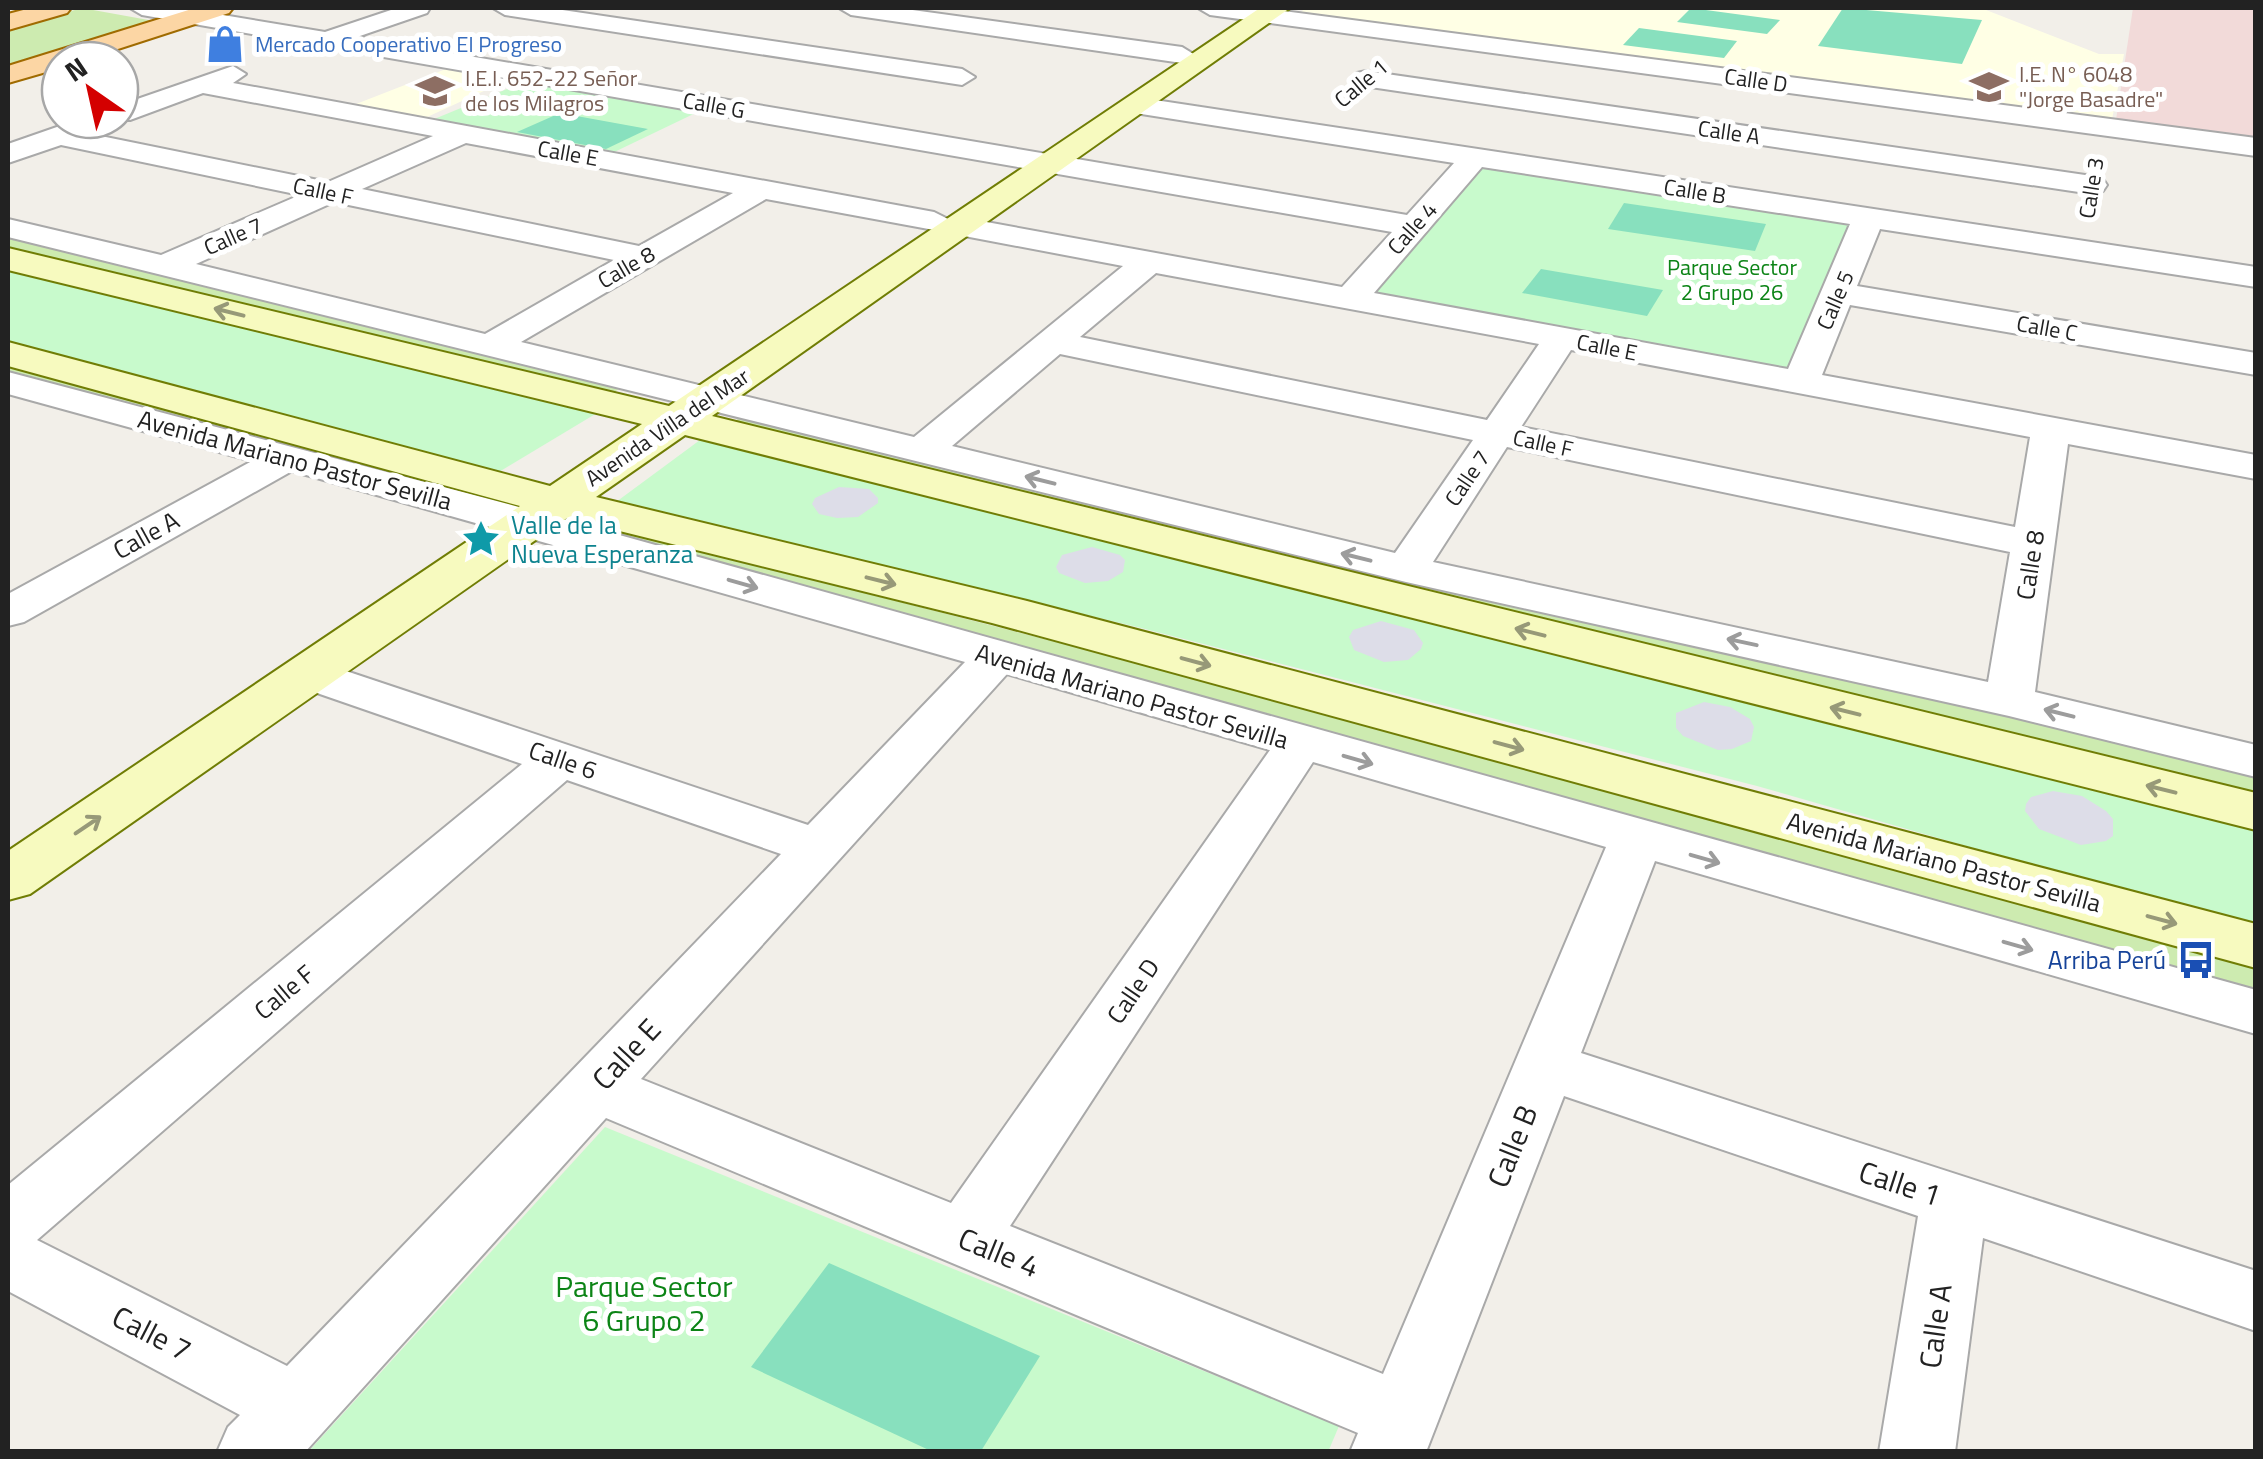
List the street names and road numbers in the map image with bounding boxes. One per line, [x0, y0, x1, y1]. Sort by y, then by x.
street label: Calle 1 [1327, 50, 1395, 116]
street label: Calle D [1722, 59, 1790, 101]
street label: Calle G [680, 83, 748, 127]
street label: Calle A [1696, 111, 1762, 153]
street label: Calle E [535, 131, 601, 175]
street label: Calle 3 [2069, 155, 2113, 221]
street label: Calle F [290, 168, 356, 214]
street label: Calle B [1661, 169, 1729, 213]
street label: Calle 4 [1379, 194, 1445, 262]
street label: Calle 7 [198, 208, 268, 264]
street label: Calle 8 [591, 237, 661, 297]
street label: Calle 5 [1807, 265, 1863, 335]
street label: Calle C [2014, 306, 2080, 350]
street label: Calle E [1574, 324, 1640, 370]
street label: Avenida Villa del Mar [578, 359, 756, 495]
street label: Avenida Mariano Pastor Sevilla [134, 400, 457, 520]
street label: Calle F [1510, 420, 1576, 466]
street label: Calle 7 [1436, 443, 1498, 513]
street label: Calle A [106, 501, 186, 569]
street label: Calle 8 [2006, 528, 2054, 602]
street label: Avenida Mariano Pastor Sevilla [971, 633, 1293, 759]
street label: Calle 6 [524, 731, 602, 789]
street label: Avenida Mariano Pastor Sevilla [1783, 802, 2106, 922]
street label: Calle D [1097, 951, 1169, 1031]
street label: Calle F [245, 955, 323, 1029]
street label: Calle E [581, 1008, 671, 1100]
street label: Calle B [1475, 1098, 1549, 1194]
street label: Calle 1 [1853, 1148, 1947, 1218]
street label: Calle 4 [952, 1215, 1046, 1289]
street label: Calle A [1906, 1281, 1964, 1371]
street label: Calle 7 [104, 1293, 200, 1373]

